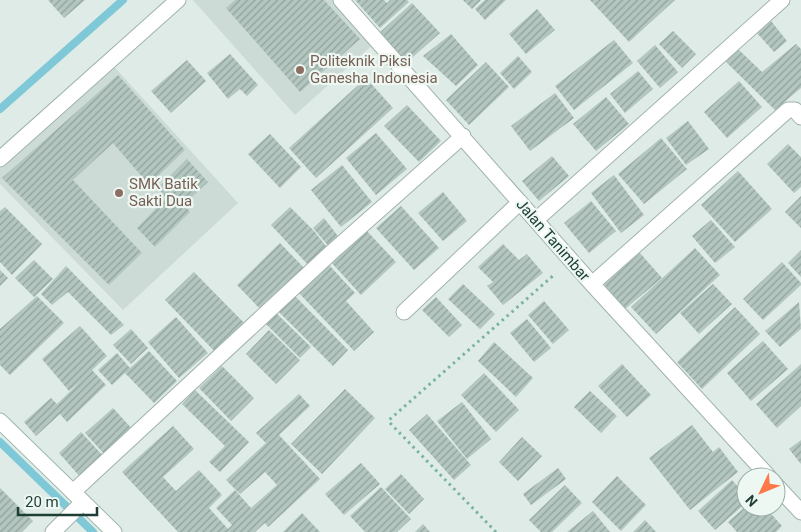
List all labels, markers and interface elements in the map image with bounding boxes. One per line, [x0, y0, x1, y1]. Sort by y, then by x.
place label: Politeknik Piksi Ganesha Indonesia [310, 52, 438, 87]
marker: Politeknik Piksi Ganesha Indonesia [294, 64, 306, 76]
place label: SMK Batik Sakti Dua [129, 175, 198, 210]
marker: SMK Batik Sakti Dua [113, 187, 125, 199]
street label: Jalan Tanimbar [512, 195, 594, 285]
north arrow [736, 467, 786, 517]
scale bar [18, 484, 96, 516]
text: N [742, 492, 761, 510]
text: 20 m [25, 493, 59, 511]

